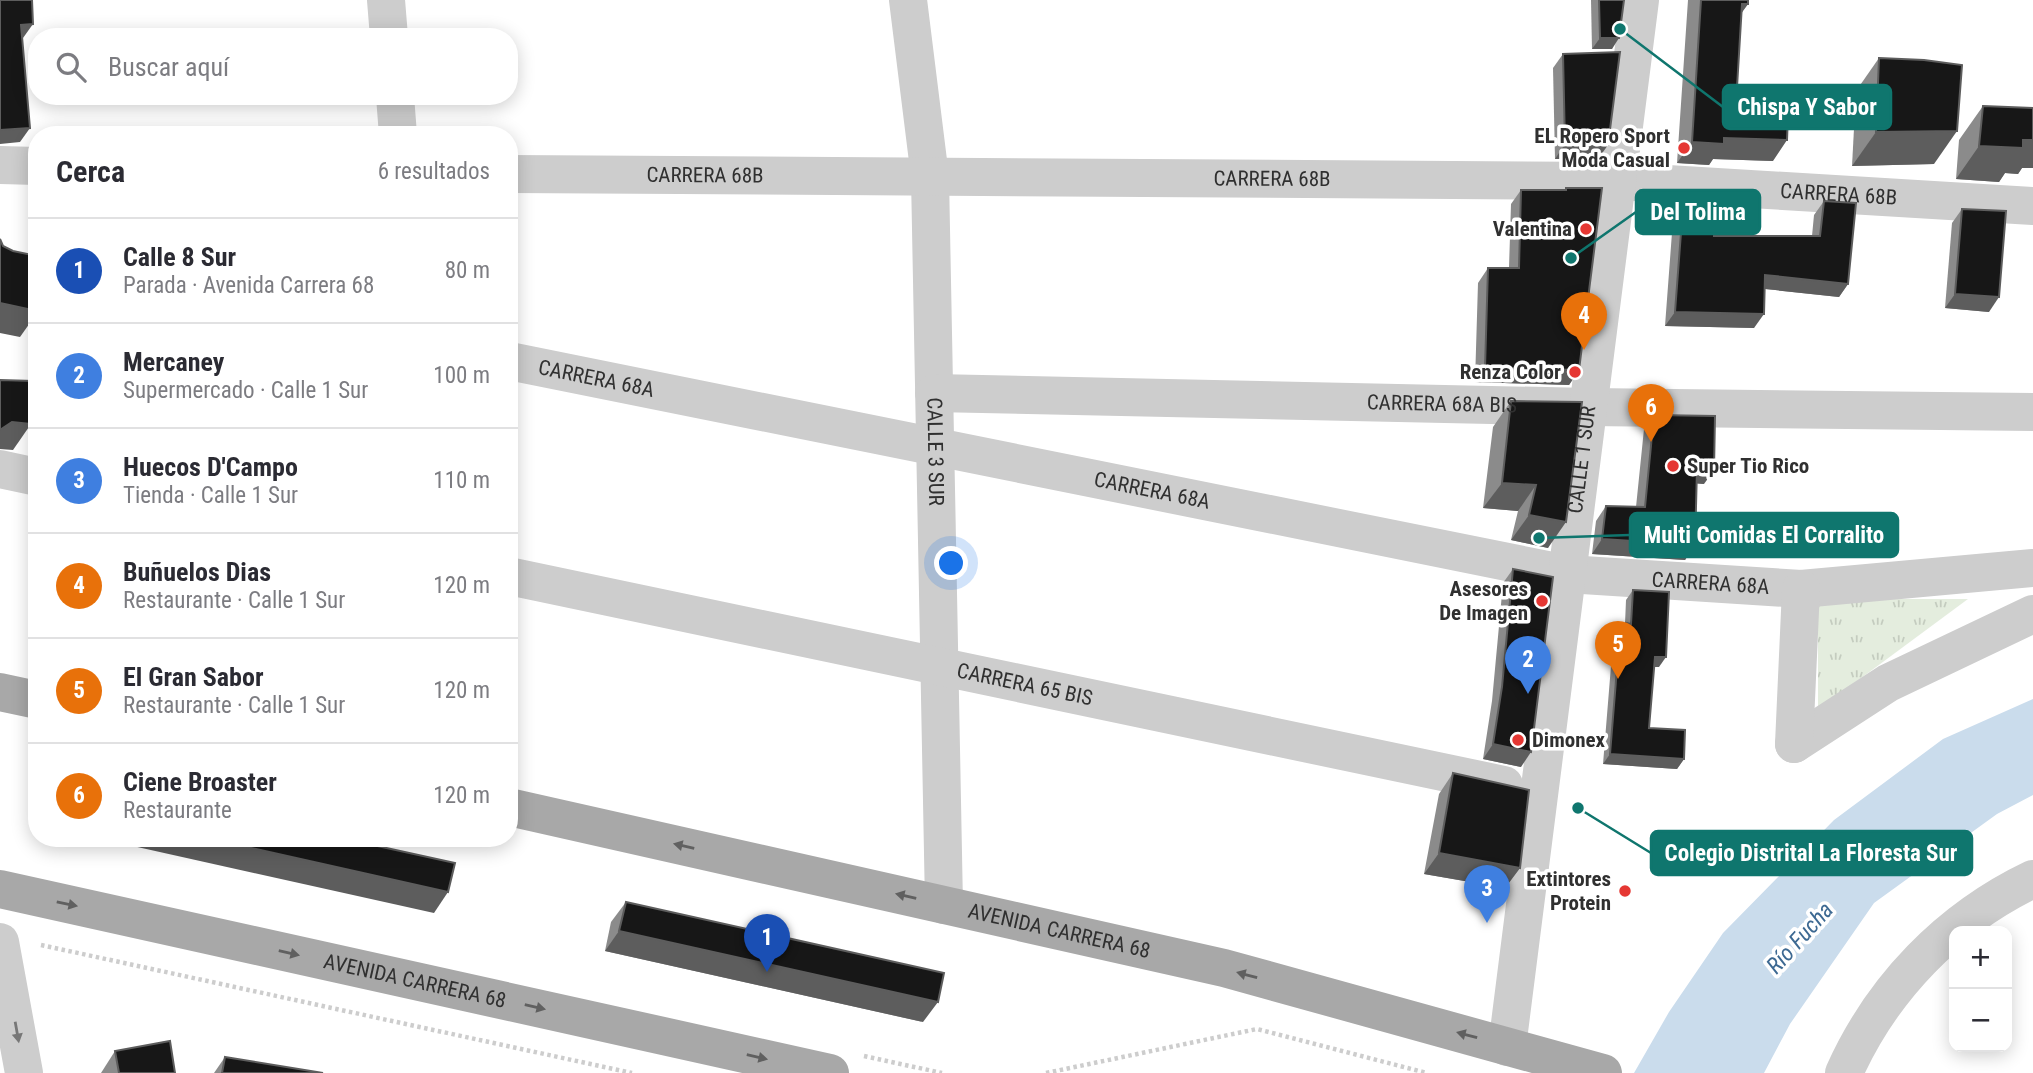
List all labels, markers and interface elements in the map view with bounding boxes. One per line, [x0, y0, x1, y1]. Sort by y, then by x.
search box [28, 28, 518, 105]
icon: search [52, 48, 90, 86]
text: Buscar aquí [108, 52, 229, 82]
callout: Chispa Y Sabor [1723, 85, 1891, 129]
text: Chispa Y Sabor [1737, 94, 1877, 121]
place label: EL Ropero Sport Moda Casual [1534, 124, 1670, 172]
marker: EL Ropero Sport Moda Casual [1676, 140, 1692, 156]
text: Cerca [56, 154, 125, 189]
text: 6 resultados [378, 158, 490, 185]
street label: CARRERA 68B [646, 163, 764, 188]
street label: CARRERA 68B [1213, 166, 1331, 191]
street label: CARRERA 68B [1779, 179, 1898, 210]
callout: Del Tolima [1636, 190, 1760, 234]
text: Del Tolima [1650, 199, 1746, 226]
place label: Valentina [1493, 217, 1572, 241]
marker: Valentina [1578, 221, 1594, 237]
text: Calle 8 Sur [123, 242, 236, 272]
text: 1 [73, 257, 85, 284]
text: 80 m [445, 257, 490, 284]
text: Parada · Avenida Carrera 68 [123, 272, 374, 299]
pin: 4 [1561, 292, 1607, 350]
text: Mercaney [123, 347, 224, 377]
street label: CARRERA 68A [536, 355, 656, 402]
place label: Renza Color [1460, 360, 1561, 384]
text: 2 [73, 362, 85, 389]
text: 100 m [433, 362, 490, 389]
marker: Renza Color [1567, 364, 1583, 380]
text: Supermercado · Calle 1 Sur [123, 377, 368, 404]
pin: 6 [1628, 384, 1674, 442]
street label: CARRERA 68A BIS [1367, 390, 1517, 417]
street label: CALLE 3 SUR [922, 397, 948, 506]
street label: CALLE 1 SUR [1563, 404, 1600, 515]
text: Huecos D'Campo [123, 452, 298, 482]
place label: Super Tio Rico [1687, 454, 1809, 478]
marker: Super Tio Rico [1665, 458, 1681, 474]
text: 3 [73, 467, 85, 494]
text: 110 m [433, 467, 490, 494]
street label: CARRERA 68A [1092, 467, 1212, 514]
text: Tienda · Calle 1 Sur [123, 482, 298, 509]
callout: Multi Comidas El Corralito [1630, 513, 1898, 557]
text: Multi Comidas El Corralito [1644, 522, 1884, 549]
your location [934, 546, 968, 580]
text: Buñuelos Dias [123, 557, 271, 587]
street label: CARRERA 68A [1651, 567, 1770, 599]
text: 4 [73, 572, 85, 599]
text: 120 m [433, 572, 490, 599]
place label: Asesores De Imagen [1439, 577, 1528, 625]
text: Restaurante · Calle 1 Sur [123, 587, 345, 614]
marker: Asesores De Imagen [1534, 593, 1550, 609]
pin: 5 [1595, 621, 1641, 679]
pin: 2 [1505, 636, 1551, 694]
street label: CARRERA 65 BIS [955, 658, 1095, 710]
text: El Gran Sabor [123, 662, 263, 692]
text: 5 [73, 677, 85, 704]
text: 120 m [433, 677, 490, 704]
text: Restaurante · Calle 1 Sur [123, 692, 345, 719]
place label: Dimonex [1532, 728, 1606, 752]
marker: Dimonex [1510, 732, 1526, 748]
text: Ciene Broaster [123, 767, 277, 797]
text: 6 [73, 782, 85, 809]
text: 120 m [433, 782, 490, 809]
text: Restaurante [123, 797, 232, 824]
callout: Colegio Distrital La Floresta Sur [1651, 831, 1972, 875]
text: Colegio Distrital La Floresta Sur [1665, 840, 1958, 867]
one-way arrow [673, 841, 695, 852]
pin: 3 [1464, 865, 1510, 923]
place label: Extintores Protein [1526, 867, 1611, 915]
marker: Extintores Protein [1617, 883, 1633, 899]
one-way arrow [895, 891, 917, 902]
water label: Río Fucha [1761, 897, 1839, 979]
one-way arrow [56, 898, 78, 909]
street label: AVENIDA CARRERA 68 [966, 899, 1153, 963]
pin: 1 [744, 914, 790, 972]
map controls [1949, 926, 2012, 1052]
button: + [1949, 926, 2012, 989]
one-way arrow [278, 947, 300, 958]
street label: AVENIDA CARRERA 68 [321, 949, 508, 1013]
one-way arrow [1236, 969, 1258, 980]
button: − [1949, 989, 2012, 1052]
one-way arrow [524, 1002, 546, 1013]
one-way arrow [12, 1021, 23, 1043]
one-way arrow [1456, 1030, 1477, 1040]
one-way arrow [746, 1051, 768, 1062]

